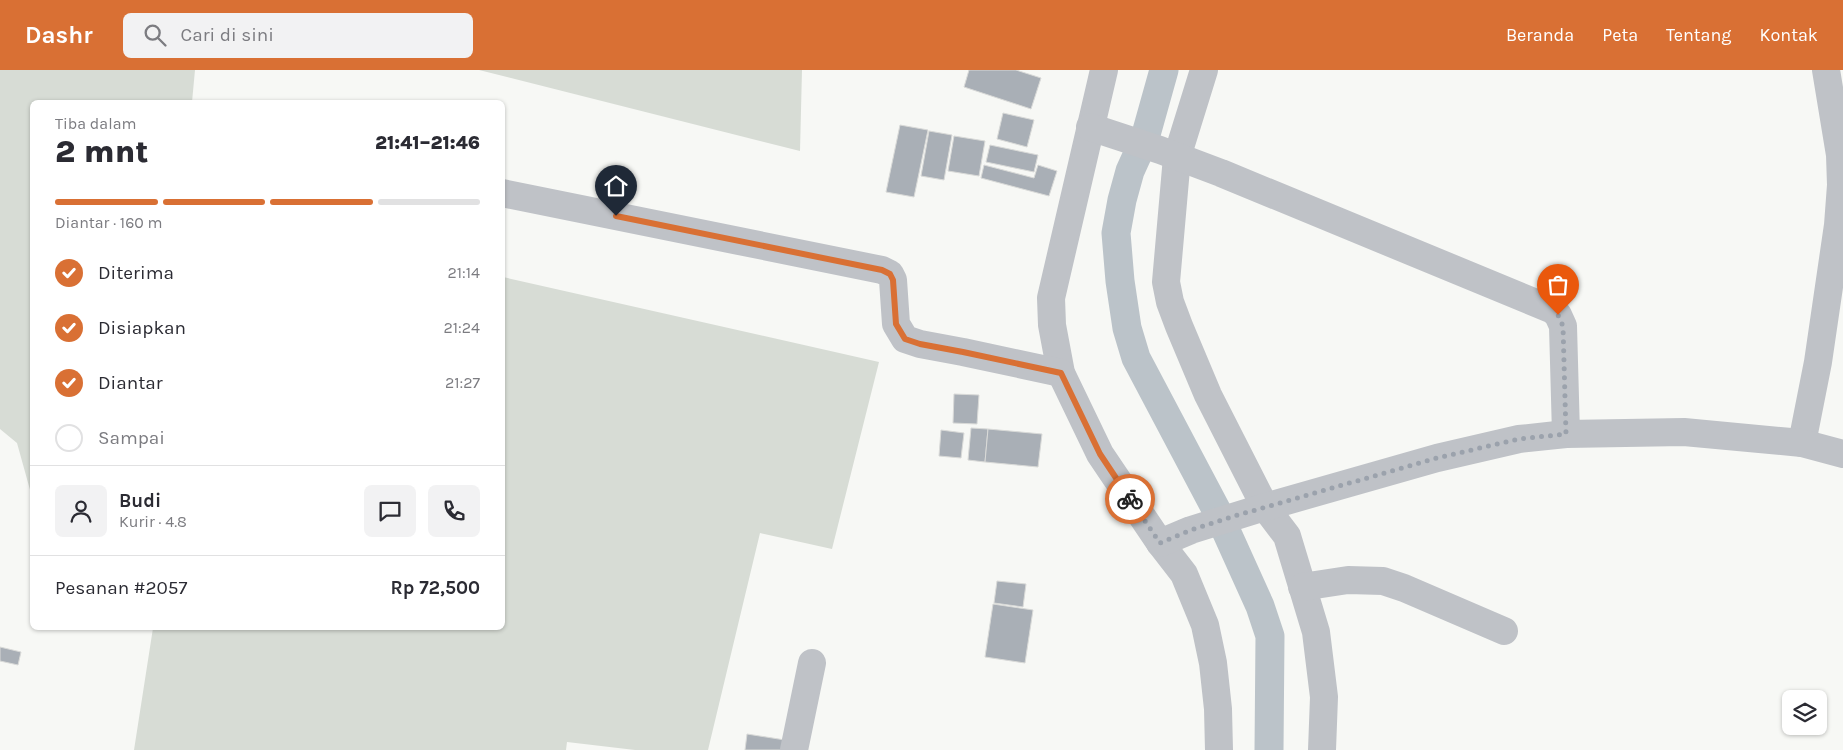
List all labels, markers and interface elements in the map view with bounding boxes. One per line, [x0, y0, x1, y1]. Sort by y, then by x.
search box [123, 13, 473, 58]
text: Dashr [25, 21, 93, 49]
icon: search [141, 21, 169, 49]
text: Cari di sini [181, 24, 274, 46]
text: Beranda [1506, 24, 1574, 46]
text: Peta [1602, 24, 1638, 46]
text: Tentang [1666, 24, 1732, 46]
text: Kontak [1760, 24, 1818, 46]
text: Tiba dalam [55, 114, 136, 133]
text: 21:41–21:46 [375, 132, 480, 154]
text: 2 mnt [55, 133, 149, 170]
pin [595, 165, 637, 216]
icon: home [602, 172, 630, 200]
text: Diantar · 160 m [55, 213, 163, 232]
icon: check [55, 259, 83, 287]
text: Diterima [98, 262, 174, 284]
text: 21:14 [448, 263, 480, 282]
pin [1537, 264, 1579, 315]
icon: bag [1544, 271, 1572, 299]
icon: check [55, 314, 83, 342]
text: Disiapkan [98, 317, 186, 339]
text: 21:24 [444, 318, 480, 337]
icon: check [55, 369, 83, 397]
text: Diantar [98, 372, 163, 394]
text: 21:27 [445, 373, 480, 392]
text: Sampai [98, 427, 165, 449]
courier [1105, 474, 1155, 524]
button: person [55, 485, 107, 537]
button: chat [364, 485, 416, 537]
button: phone [428, 485, 480, 537]
icon: bike [1116, 485, 1144, 513]
text: Budi [119, 490, 161, 512]
text: Kurir · 4.8 [119, 512, 187, 531]
text: Pesanan #2057 [55, 577, 187, 599]
text: Rp 72,500 [391, 577, 480, 599]
map controls [1782, 690, 1827, 735]
button: layers [1782, 690, 1827, 735]

